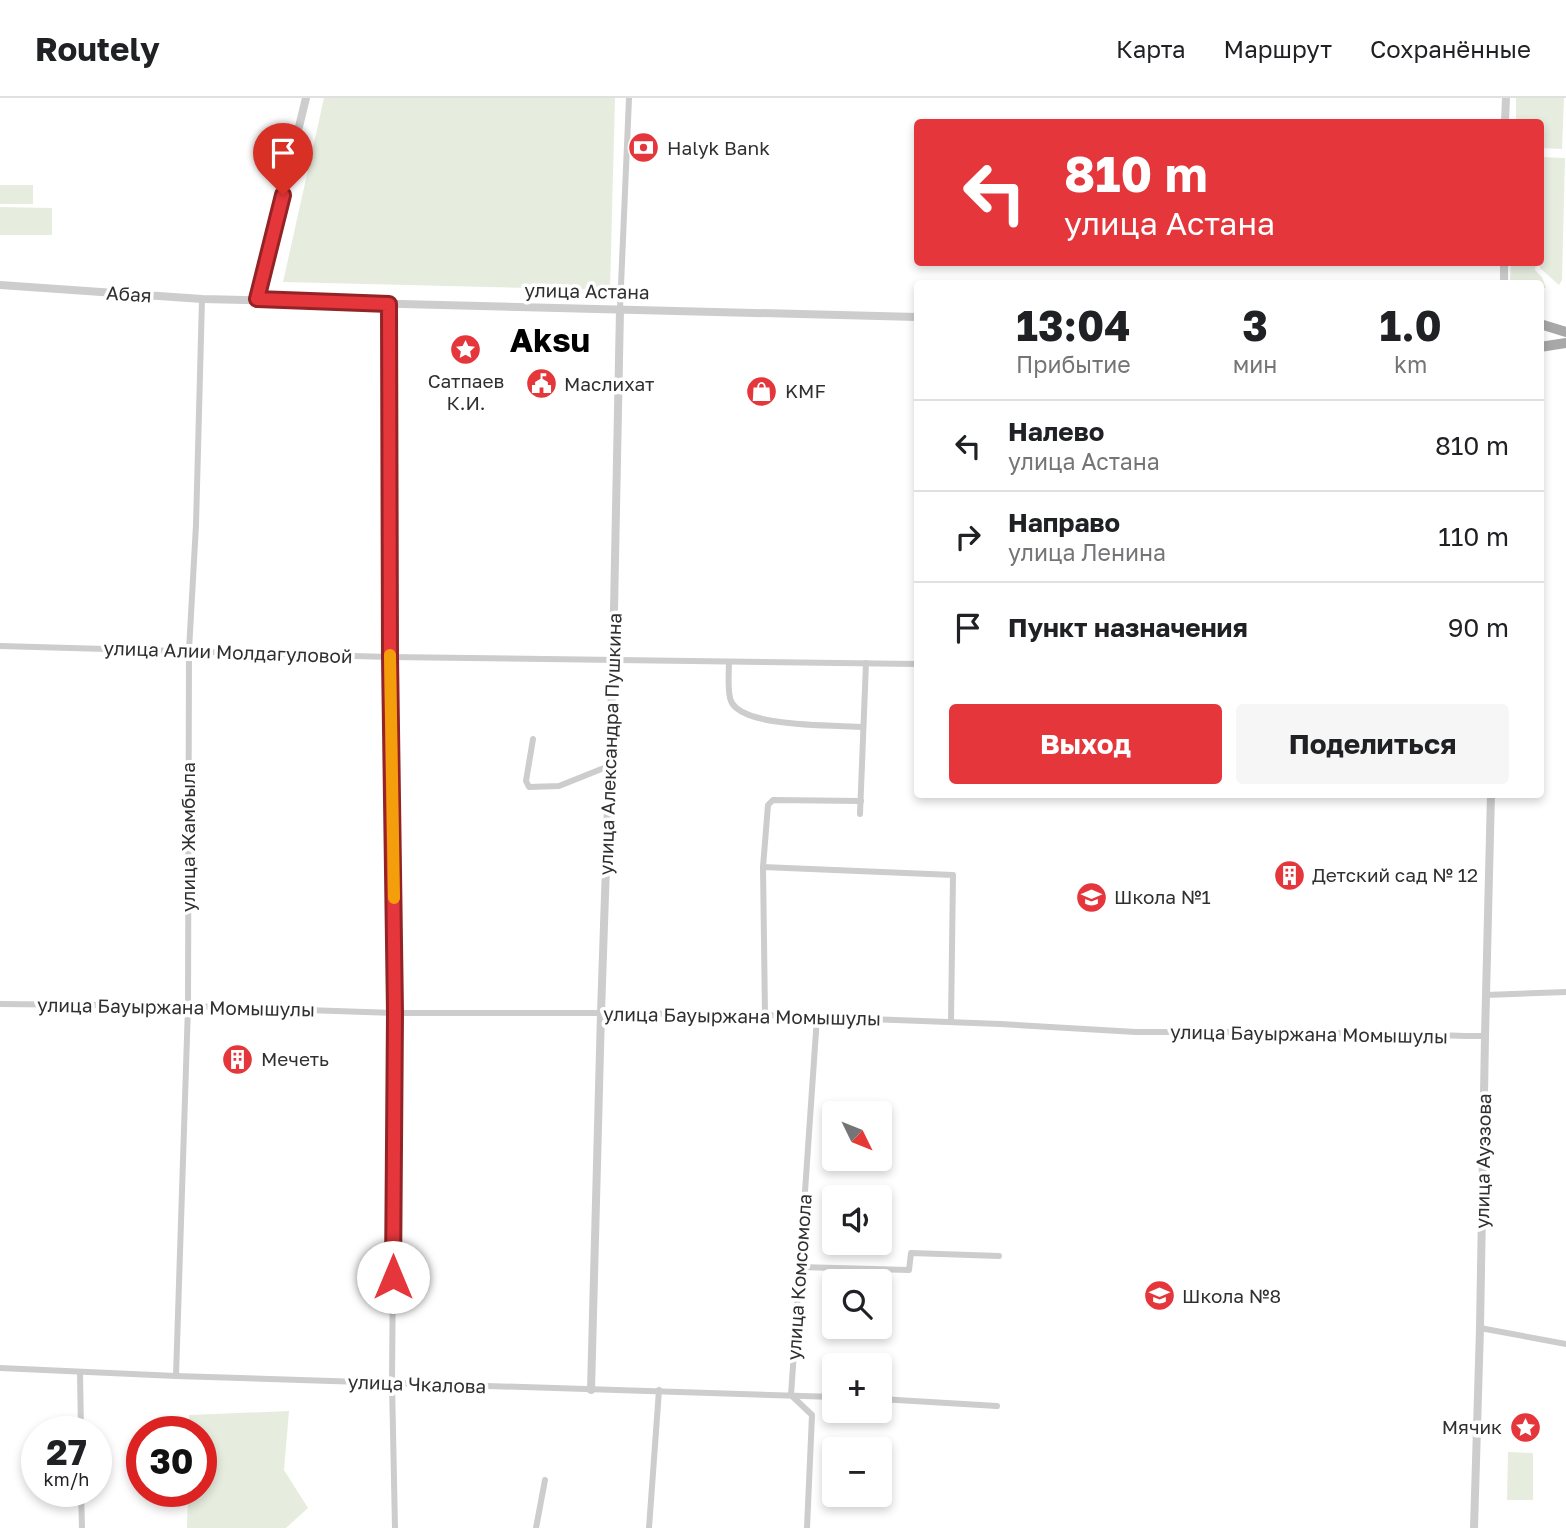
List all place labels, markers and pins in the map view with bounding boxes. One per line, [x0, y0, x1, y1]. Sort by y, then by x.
pin [253, 123, 313, 195]
bank icon: Halyk Bank [627, 131, 661, 165]
place label: Halyk Bank [667, 136, 770, 159]
place icon: Сатпаев К.И. [449, 333, 483, 367]
public building icon: Маслихат [524, 367, 558, 401]
place label: Сатпаев К.И. [428, 369, 504, 414]
place label: Маслихат [564, 372, 654, 395]
shop icon: KMF [745, 374, 779, 408]
place label: KMF [785, 379, 826, 402]
building icon: Детский сад № 12 [1272, 858, 1306, 892]
place label: Детский сад № 12 [1312, 863, 1478, 886]
school or university icon: Школа №1 [1074, 880, 1108, 914]
place label: Школа №1 [1114, 885, 1211, 908]
building icon: Мечеть [221, 1042, 255, 1076]
place label: Мечеть [261, 1047, 329, 1070]
school or university icon: Школа №8 [1142, 1279, 1176, 1313]
place label: Школа №8 [1182, 1284, 1281, 1307]
place icon: Мячик [1508, 1410, 1542, 1444]
place label: Мячик [1442, 1415, 1502, 1438]

